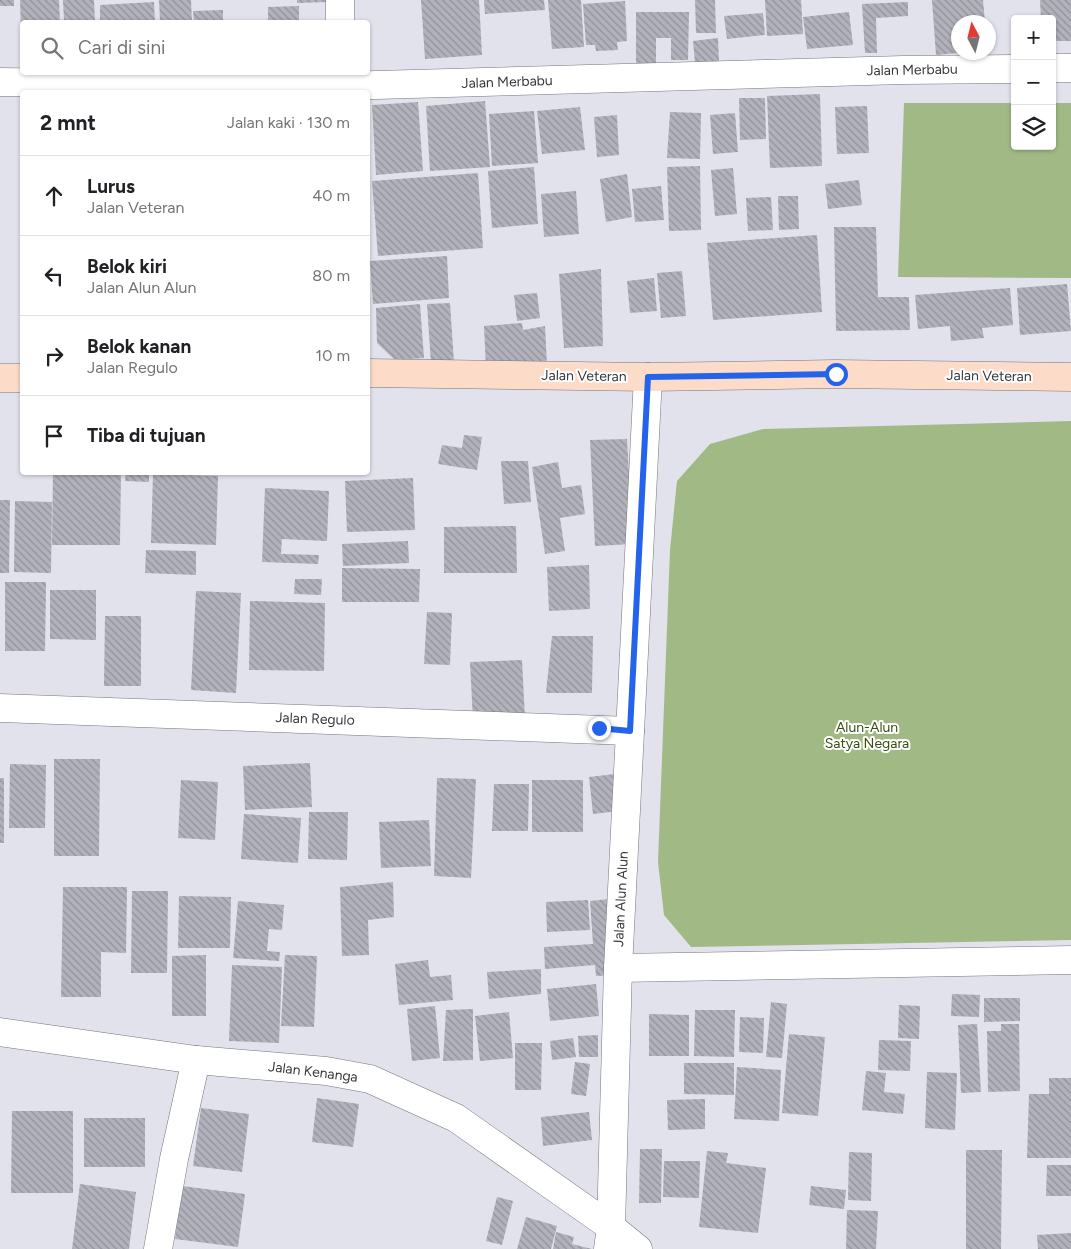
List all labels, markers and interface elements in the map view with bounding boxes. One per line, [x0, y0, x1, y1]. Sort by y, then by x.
north arrow [951, 15, 996, 60]
map controls [1011, 15, 1056, 150]
button: + [1011, 15, 1056, 60]
search box [20, 20, 370, 75]
icon: search [38, 34, 66, 62]
text: Cari di sini [78, 36, 165, 59]
button: − [1011, 60, 1056, 105]
street label: Jalan Merbabu [866, 61, 958, 79]
street label: Jalan Merbabu [461, 72, 553, 92]
button: layers [1011, 105, 1056, 150]
text: 2 mnt [40, 110, 96, 135]
text: Jalan kaki · 130 m [227, 113, 350, 132]
text: Lurus [87, 175, 135, 198]
icon: ahead [40, 182, 68, 210]
text: 40 m [312, 186, 350, 205]
text: Jalan Veteran [87, 198, 184, 217]
text: Belok kiri [87, 255, 167, 278]
icon: left [40, 262, 68, 290]
text: 80 m [312, 266, 350, 285]
text: Jalan Alun Alun [87, 278, 196, 297]
text: Belok kanan [87, 335, 191, 358]
icon: right [40, 342, 68, 370]
text: 10 m [316, 346, 350, 365]
text: Jalan Regulo [87, 358, 178, 377]
route start [825, 363, 848, 386]
street label: Jalan Veteran [541, 367, 627, 385]
street label: Jalan Veteran [946, 367, 1032, 385]
icon: arrive [40, 422, 68, 450]
text: Tiba di tujuan [87, 424, 206, 447]
street label: Jalan Regulo [275, 709, 355, 729]
route end [588, 717, 611, 740]
park label: Alun-Alun Satya Negara [825, 719, 909, 752]
street label: Jalan Alun Alun [610, 851, 632, 947]
street label: Jalan Kenanga [267, 1058, 359, 1086]

